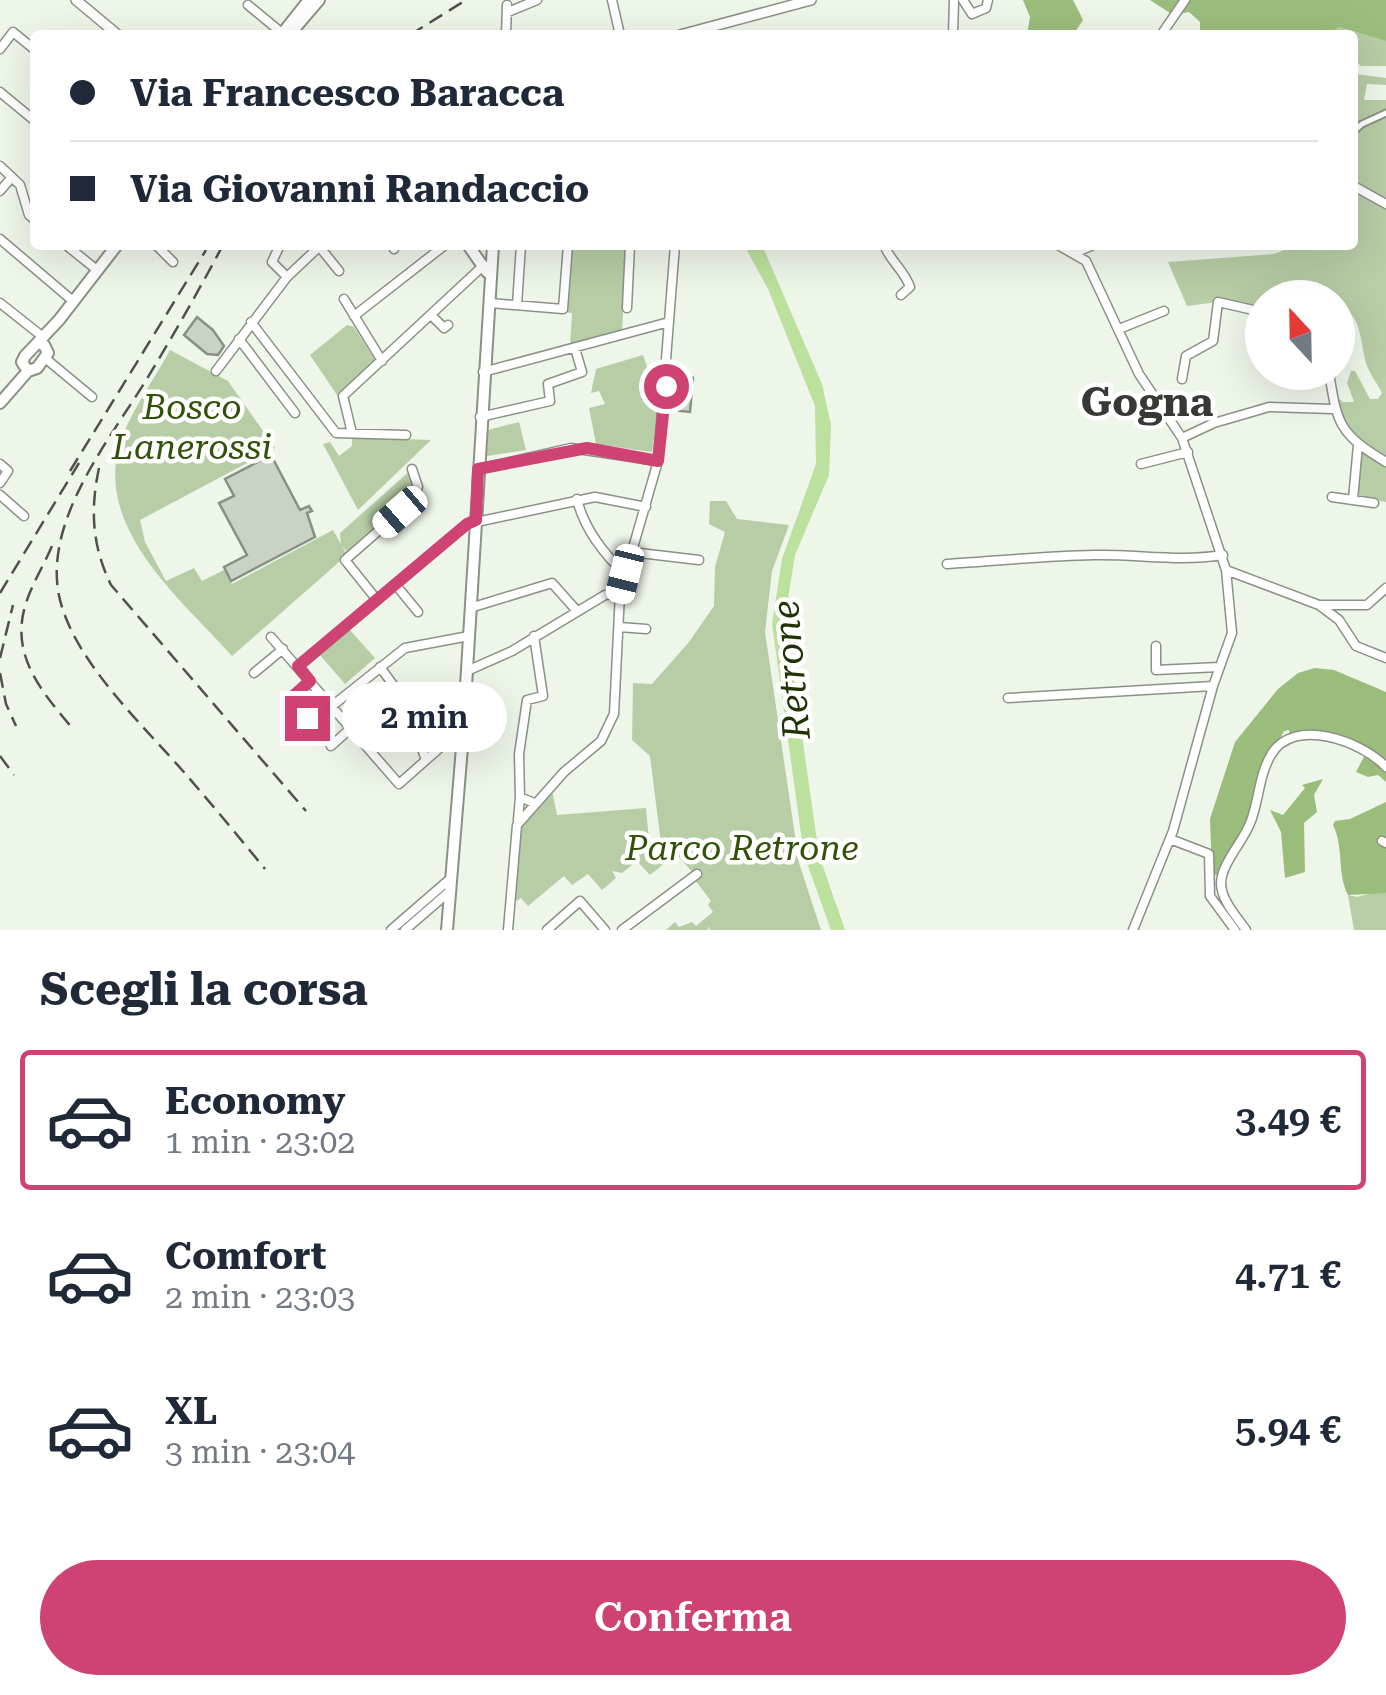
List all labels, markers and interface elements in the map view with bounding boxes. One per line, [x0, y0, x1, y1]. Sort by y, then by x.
text: Via Francesco Baracca [130, 71, 564, 115]
text: Via Giovanni Randaccio [130, 167, 589, 211]
north arrow [1245, 280, 1355, 390]
map controls [1245, 280, 1355, 390]
route start [644, 364, 689, 409]
district label: Gogna [1081, 379, 1214, 426]
park label: Bosco Lanerossi [111, 387, 272, 468]
car [368, 481, 432, 543]
car [603, 541, 647, 607]
water label: Retrone [763, 599, 819, 742]
callout: 2 min [342, 683, 507, 753]
route end [285, 696, 330, 741]
text: 2 min [380, 698, 469, 736]
park label: Parco Retrone [624, 828, 859, 869]
text: Scegli la corsa [40, 963, 368, 1016]
icon: car [45, 1075, 135, 1165]
text: Economy [165, 1079, 345, 1123]
text: 3.49 € [1235, 1098, 1341, 1142]
text: 1 min · 23:02 [165, 1123, 355, 1161]
icon: car [45, 1230, 135, 1320]
text: Comfort [165, 1234, 326, 1278]
text: 4.71 € [1235, 1253, 1341, 1297]
text: 2 min · 23:03 [165, 1278, 355, 1316]
icon: car [45, 1385, 135, 1475]
text: XL [165, 1389, 217, 1433]
text: 5.94 € [1235, 1408, 1341, 1452]
text: 3 min · 23:04 [165, 1433, 355, 1471]
button: Conferma [40, 1560, 1346, 1675]

